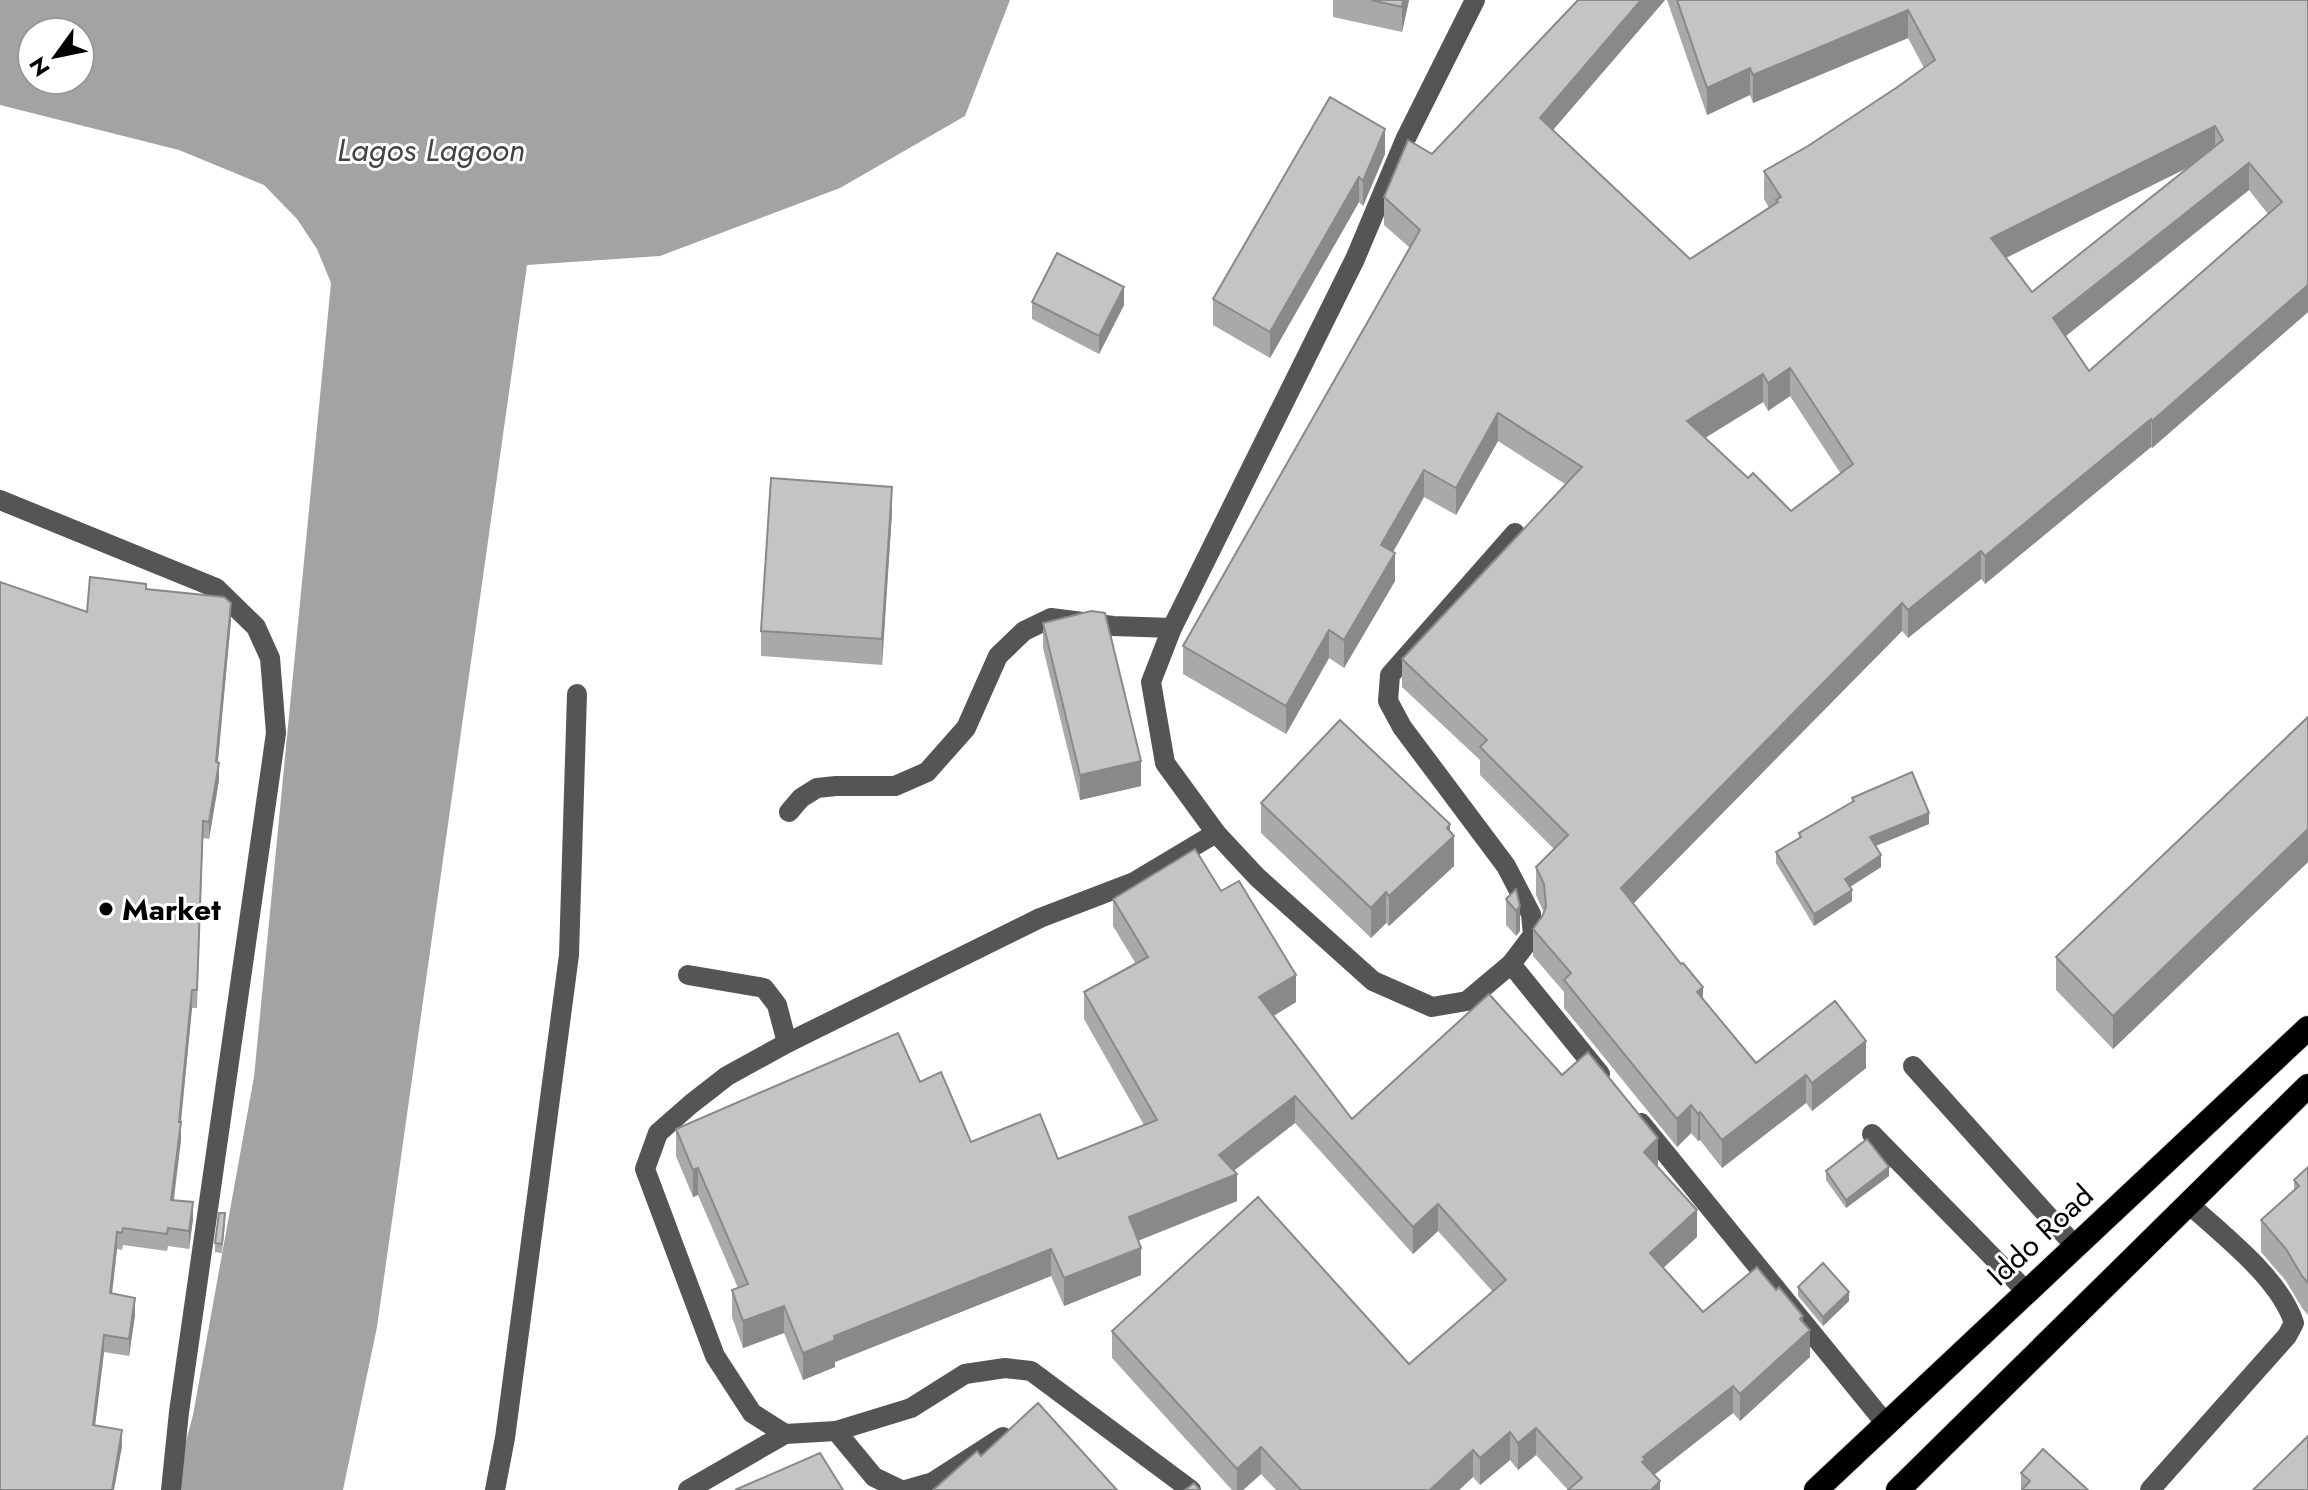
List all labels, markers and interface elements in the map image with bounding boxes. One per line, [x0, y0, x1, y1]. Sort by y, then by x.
north arrow [16, 16, 96, 96]
text: N [21, 51, 57, 83]
water label: Lagos Lagoon [337, 127, 525, 173]
place label: Market [122, 888, 221, 931]
marker: Market [97, 900, 115, 918]
street label: Iddo Road [1977, 1174, 2103, 1296]

